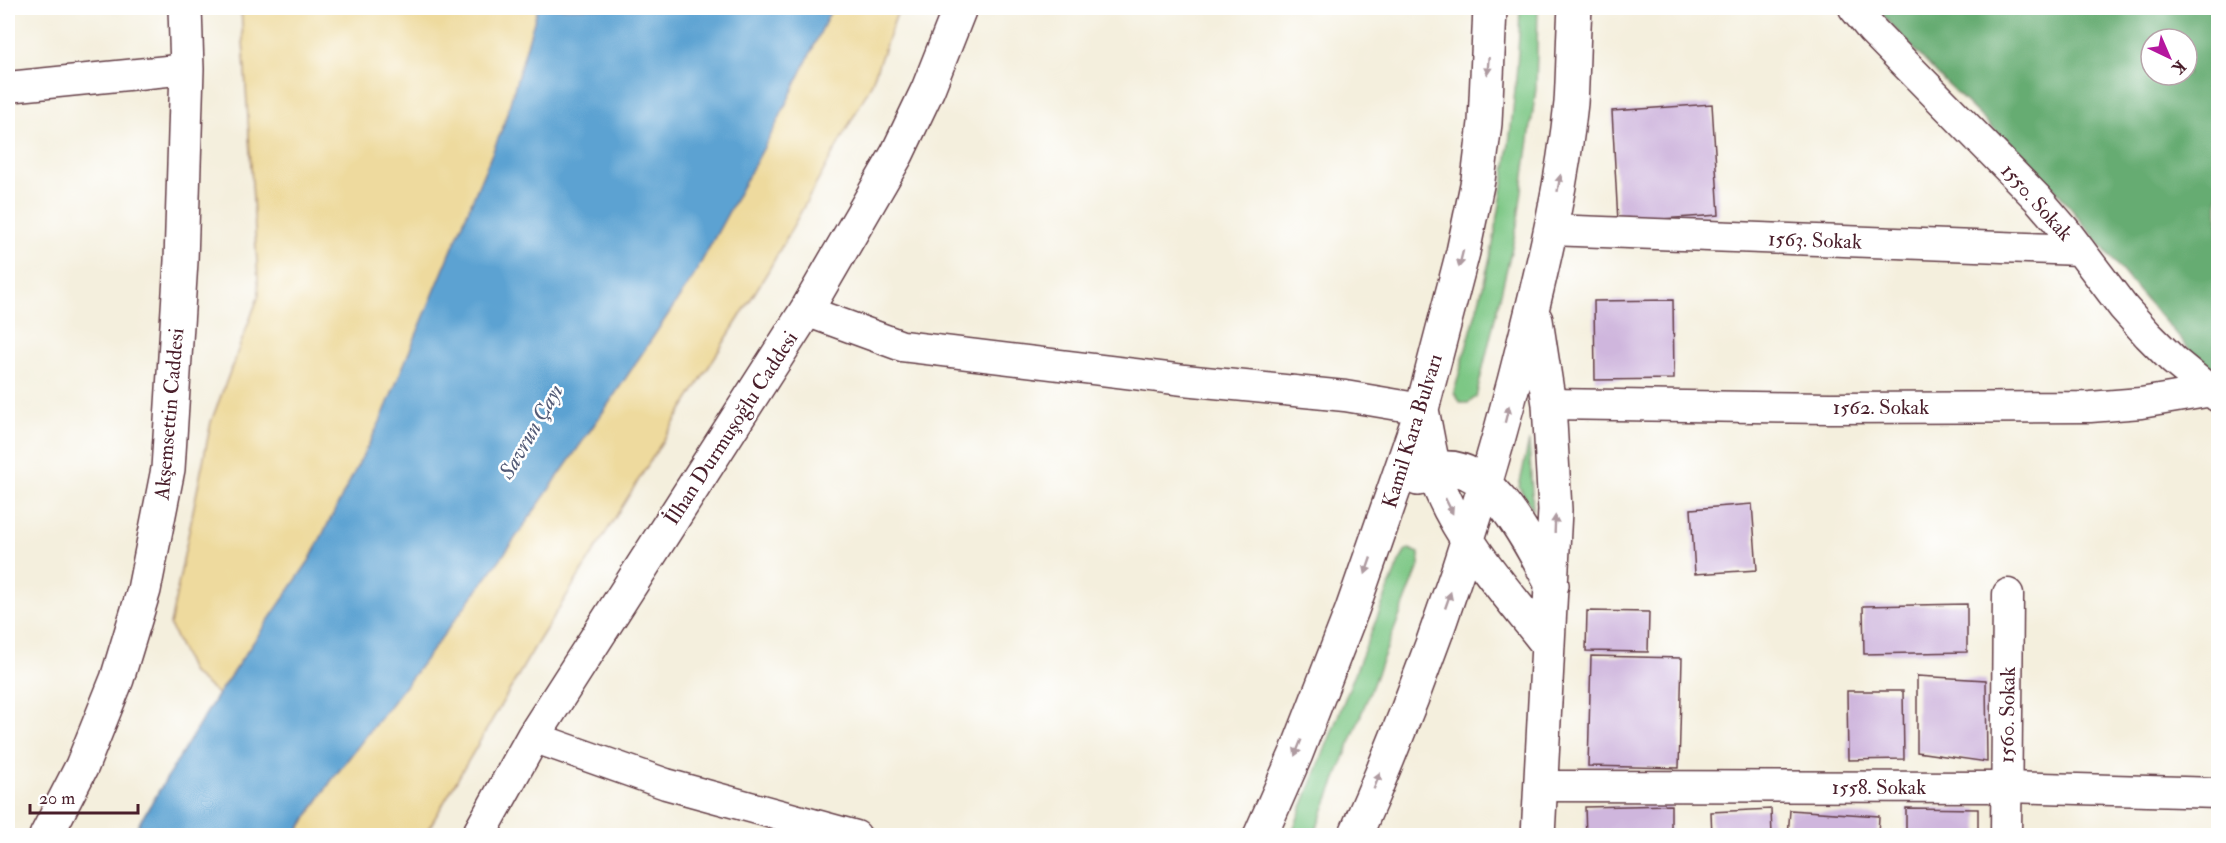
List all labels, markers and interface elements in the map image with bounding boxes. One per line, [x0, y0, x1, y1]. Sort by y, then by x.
north arrow [2139, 27, 2199, 87]
one-way arrow [1483, 56, 1493, 75]
text: K [2167, 56, 2190, 79]
street label: 1550. Sokak [1995, 158, 2079, 247]
one-way arrow [1555, 173, 1564, 192]
street label: 1563. Sokak [1768, 225, 1862, 256]
one-way arrow [1456, 250, 1466, 268]
street label: İlhan Durmuşoğlu Caddesi [659, 326, 804, 530]
street label: Akşemsettin Caddesi [148, 327, 190, 502]
street label: Kamil Kara Bulvarı [1376, 350, 1449, 512]
water label: Savrun Çayı [492, 379, 569, 485]
street label: 1562. Sokak [1833, 394, 1929, 421]
one-way arrow [1502, 405, 1512, 423]
one-way arrow [1444, 497, 1453, 514]
one-way arrow [1550, 514, 1560, 533]
one-way arrow [1362, 557, 1372, 575]
one-way arrow [1444, 591, 1454, 609]
street label: 1560. Sokak [1993, 666, 2022, 764]
one-way arrow [1293, 739, 1303, 757]
one-way arrow [1373, 772, 1383, 790]
street label: 1558. Sokak [1832, 774, 1926, 801]
scale bar [30, 777, 138, 815]
text: 20 m [39, 787, 75, 810]

